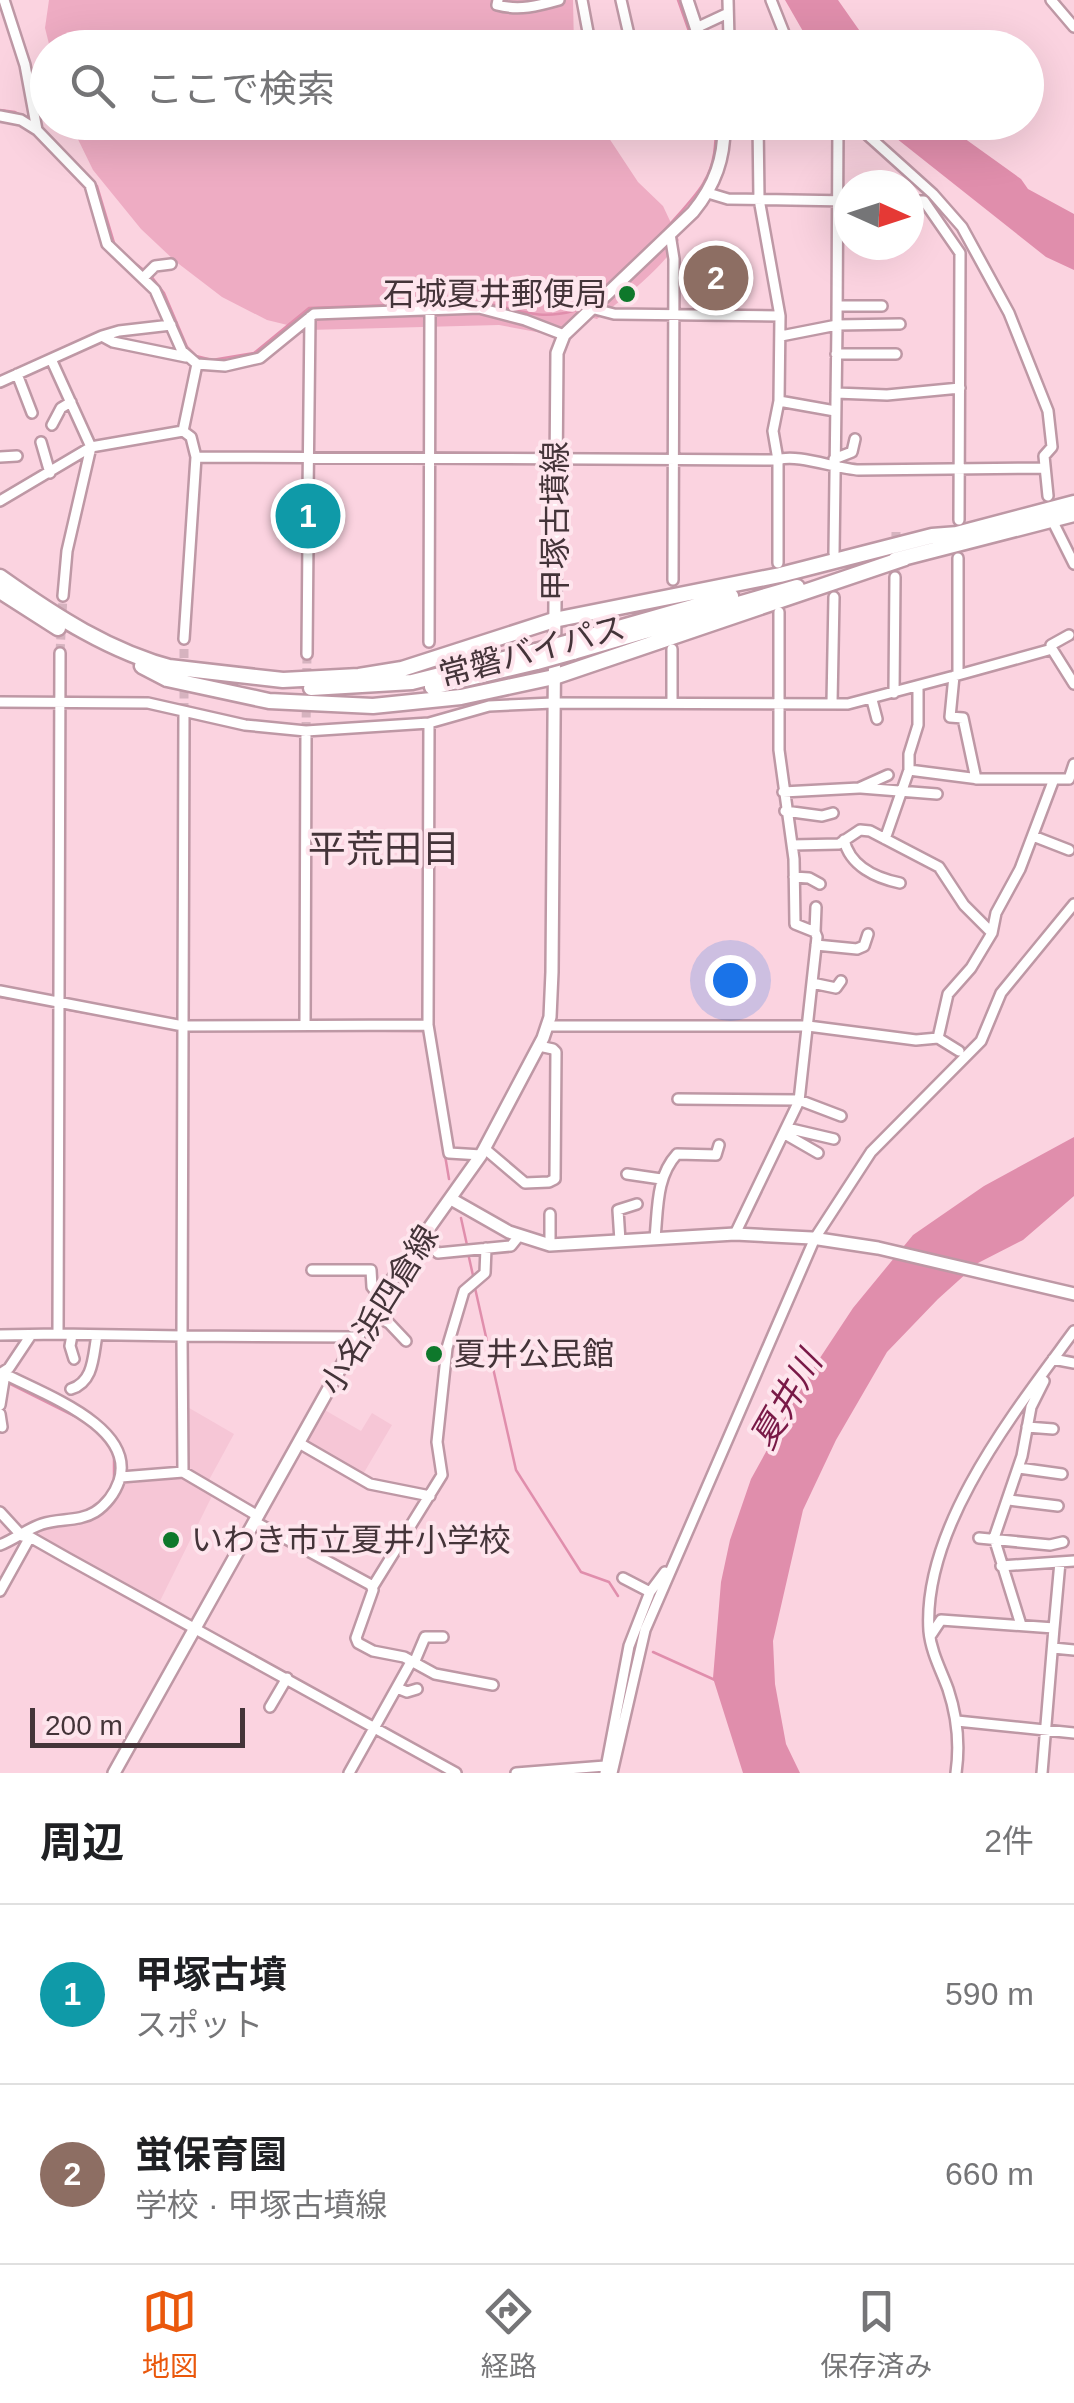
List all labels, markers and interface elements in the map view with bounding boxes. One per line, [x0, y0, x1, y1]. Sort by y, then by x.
search box [30, 30, 1044, 140]
icon: search [65, 58, 120, 113]
text: ここで検索 [145, 68, 335, 110]
north arrow [834, 170, 924, 260]
pin: 2 [684, 240, 748, 316]
place label: 石城夏井郵便局 [383, 276, 607, 312]
marker: 石城夏井郵便局 [616, 283, 638, 305]
street label: 甲塚古墳線 [537, 441, 573, 601]
pin: 1 [276, 478, 340, 554]
street label: 常磐バイパス [435, 609, 629, 693]
district label: 平荒田目 [308, 828, 460, 870]
your location [705, 955, 756, 1006]
street label: 小名浜四倉線 [313, 1219, 445, 1401]
place label: 夏井公民館 [454, 1336, 614, 1372]
water label: 夏井川 [742, 1341, 831, 1455]
marker: 夏井公民館 [423, 1343, 445, 1365]
place label: いわき市立夏井小学校 [191, 1522, 511, 1558]
marker: いわき市立夏井小学校 [160, 1529, 182, 1551]
scale bar [30, 1703, 245, 1748]
text: 200 m [45, 1710, 123, 1741]
text: 周辺 [40, 1819, 124, 1866]
text: 2件 [984, 1823, 1034, 1859]
text: 甲塚古墳 [135, 1954, 287, 1996]
text: 1 [64, 1976, 81, 2012]
text: 590 m [945, 1976, 1034, 2012]
text: スポット [135, 2007, 263, 2043]
text: 蛍保育園 [135, 2134, 287, 2176]
text: 2 [64, 2156, 81, 2192]
text: 660 m [945, 2156, 1034, 2192]
text: 学校 · 甲塚古墳線 [135, 2187, 387, 2223]
tab: 地図 [142, 2284, 198, 2384]
tab: 経路 [481, 2284, 537, 2384]
tab: 保存済み [820, 2284, 932, 2384]

